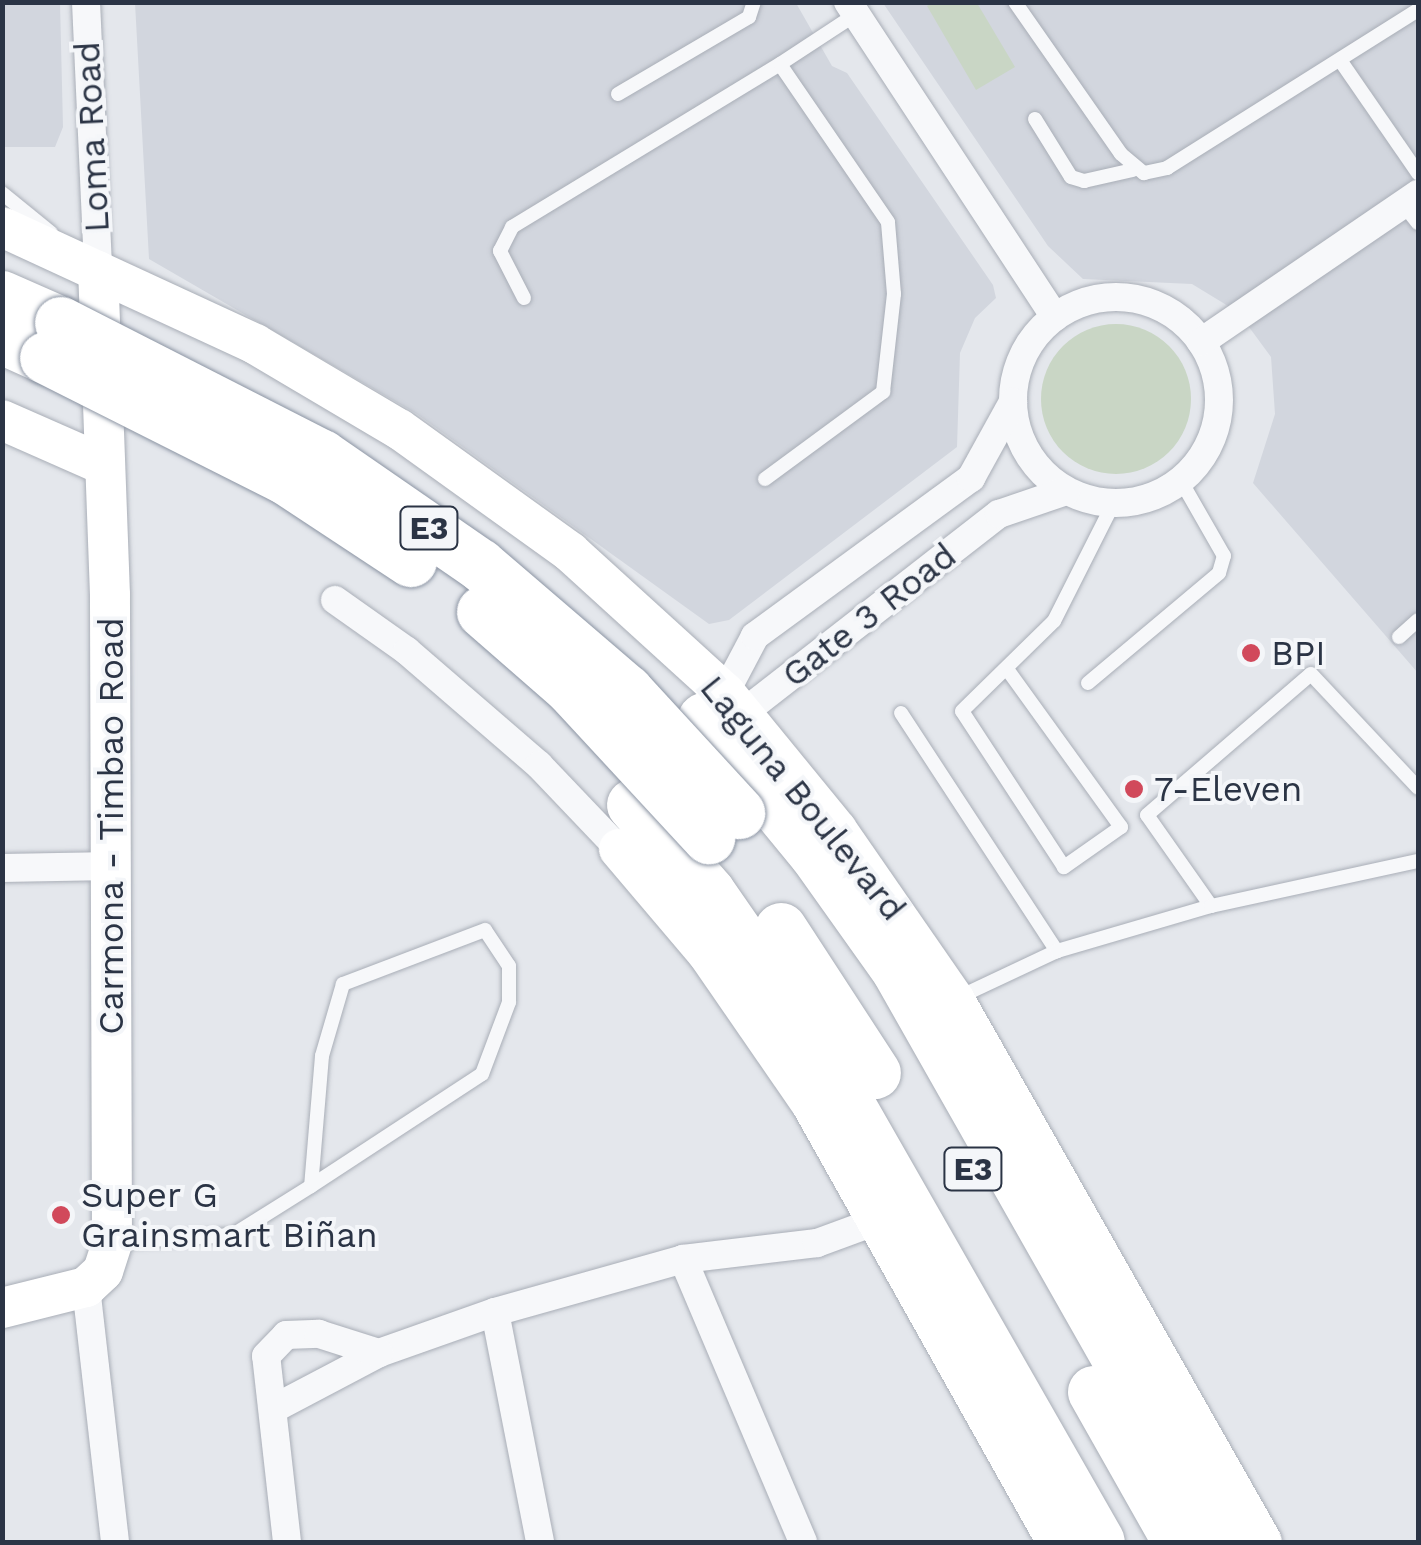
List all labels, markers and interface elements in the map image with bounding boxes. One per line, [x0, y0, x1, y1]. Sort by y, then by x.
street label: Loma Road [66, 40, 118, 234]
road number: E3 [399, 501, 459, 555]
street label: Gate 3 Road [774, 534, 964, 696]
street label: Carmona - Timbao Road [90, 616, 132, 1036]
place label: BPI [1271, 632, 1326, 674]
marker: BPI [1240, 642, 1262, 664]
street label: Laguna Boulevard [691, 667, 915, 929]
place label: 7-Eleven [1154, 768, 1302, 810]
marker: 7-Eleven [1123, 778, 1145, 800]
road number: E3 [943, 1142, 1003, 1196]
place label: Super G Grainsmart Biñan [81, 1174, 378, 1256]
marker: Super G Grainsmart Biñan [50, 1204, 72, 1226]

